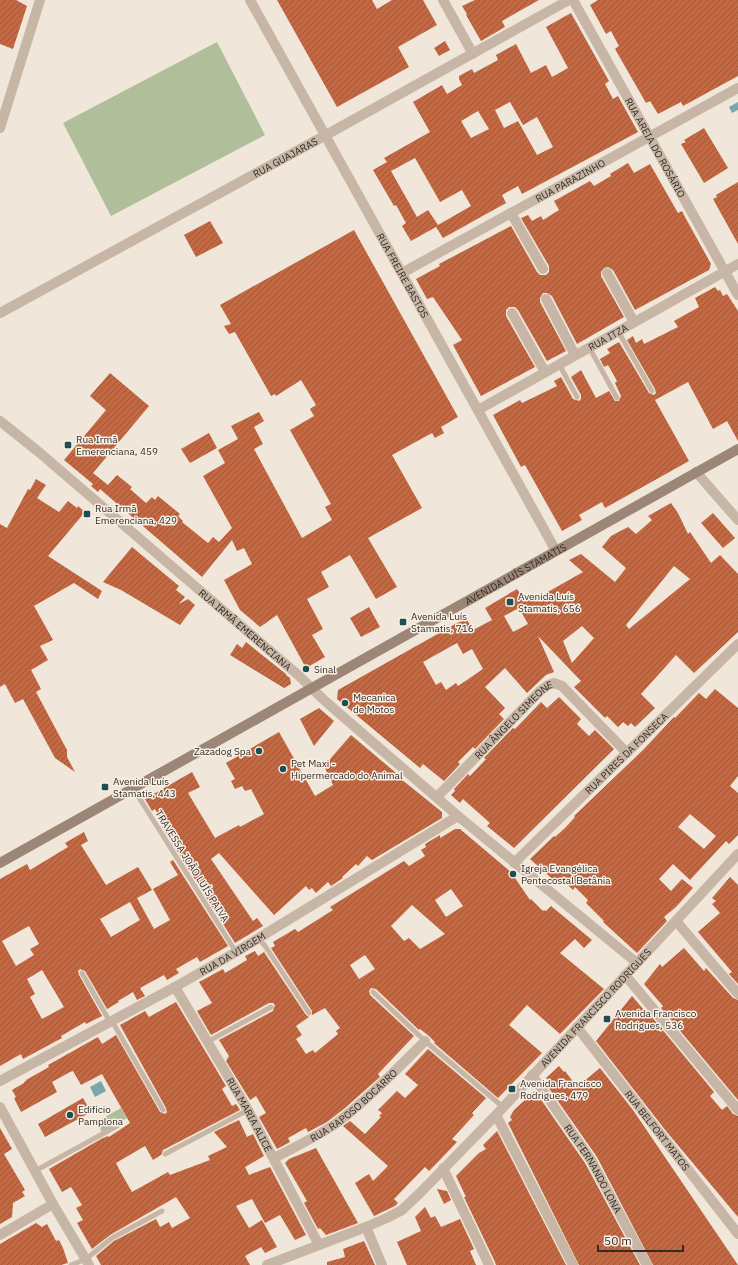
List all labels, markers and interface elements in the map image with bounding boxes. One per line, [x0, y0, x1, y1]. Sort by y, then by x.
street label: RUA AREIA DO ROSÁRIO [622, 95, 689, 200]
street label: RUA GUAJARAS [251, 134, 320, 180]
street label: RUA PARAZINHO [533, 156, 607, 205]
street label: RUA FREIRE BASTOS [374, 231, 432, 320]
street label: RUA ITZA [586, 320, 631, 353]
place label: Rua Irmã Emerenciana, 459 [76, 433, 158, 458]
marker: Rua Irmã Emerenciana, 459 [63, 440, 73, 450]
place label: Rua Irmã Emerenciana, 429 [95, 502, 177, 527]
marker: Rua Irmã Emerenciana, 429 [82, 509, 92, 519]
street label: AVENIDA LUÍS STAMATIS [462, 540, 569, 608]
street label: RUA IRMÃ EMERENCIANA [196, 586, 295, 673]
place label: Avenida Luís Stamatis, 656 [518, 590, 581, 615]
marker: Avenida Luís Stamatis, 656 [505, 597, 515, 607]
place label: Avenida Luís Stamatis, 716 [411, 610, 474, 635]
marker: Avenida Luís Stamatis, 716 [398, 617, 408, 627]
place label: Sinal [314, 663, 336, 676]
marker: Sinal [301, 664, 311, 674]
street label: RUA ÂNGELO SIMEONE [471, 677, 554, 761]
place label: Mecanica de Motos [353, 691, 396, 716]
marker: Mecanica de Motos [340, 698, 350, 708]
street label: RUA PIRES DA FONSECA [582, 709, 671, 797]
place label: Zazadog Spa [194, 745, 252, 758]
marker: Zazadog Spa [254, 746, 264, 756]
place label: Pet Maxi - Hipermercado do Animal [291, 757, 403, 782]
marker: Pet Maxi - Hipermercado do Animal [278, 764, 288, 774]
place label: Avenida Luís Stamatis, 443 [113, 775, 176, 800]
marker: Avenida Luís Stamatis, 443 [100, 782, 110, 792]
street label: TRAVESSA JOÃO LUÍS PAIVA [152, 807, 232, 925]
place label: Igreja Evangélica Pentecostal Betânia [521, 862, 611, 887]
marker: Igreja Evangélica Pentecostal Betânia [508, 869, 518, 879]
street label: RUA DA VIRGEM [197, 929, 268, 978]
street label: AVENIDA FRANCISCO RODRIGUES [537, 945, 654, 1070]
place label: Avenida Francisco Rodrigues, 536 [615, 1007, 697, 1032]
marker: Avenida Francisco Rodrigues, 536 [602, 1014, 612, 1024]
street label: RUA RAPOSO BOCARRO [308, 1066, 400, 1145]
street label: RUA MARIA ALICE [224, 1075, 275, 1154]
place label: Avenida Francisco Rodrigues, 479 [520, 1077, 602, 1102]
marker: Avenida Francisco Rodrigues, 479 [507, 1084, 517, 1094]
street label: RUA BELFORT MATOS [622, 1088, 693, 1173]
place label: Edifício Pamplona [78, 1103, 124, 1128]
marker: Edifício Pamplona [65, 1110, 75, 1120]
street label: RUA FERNANDO LONA [562, 1122, 625, 1216]
scale bar [598, 1227, 683, 1253]
text: 50 m [604, 1233, 632, 1248]

